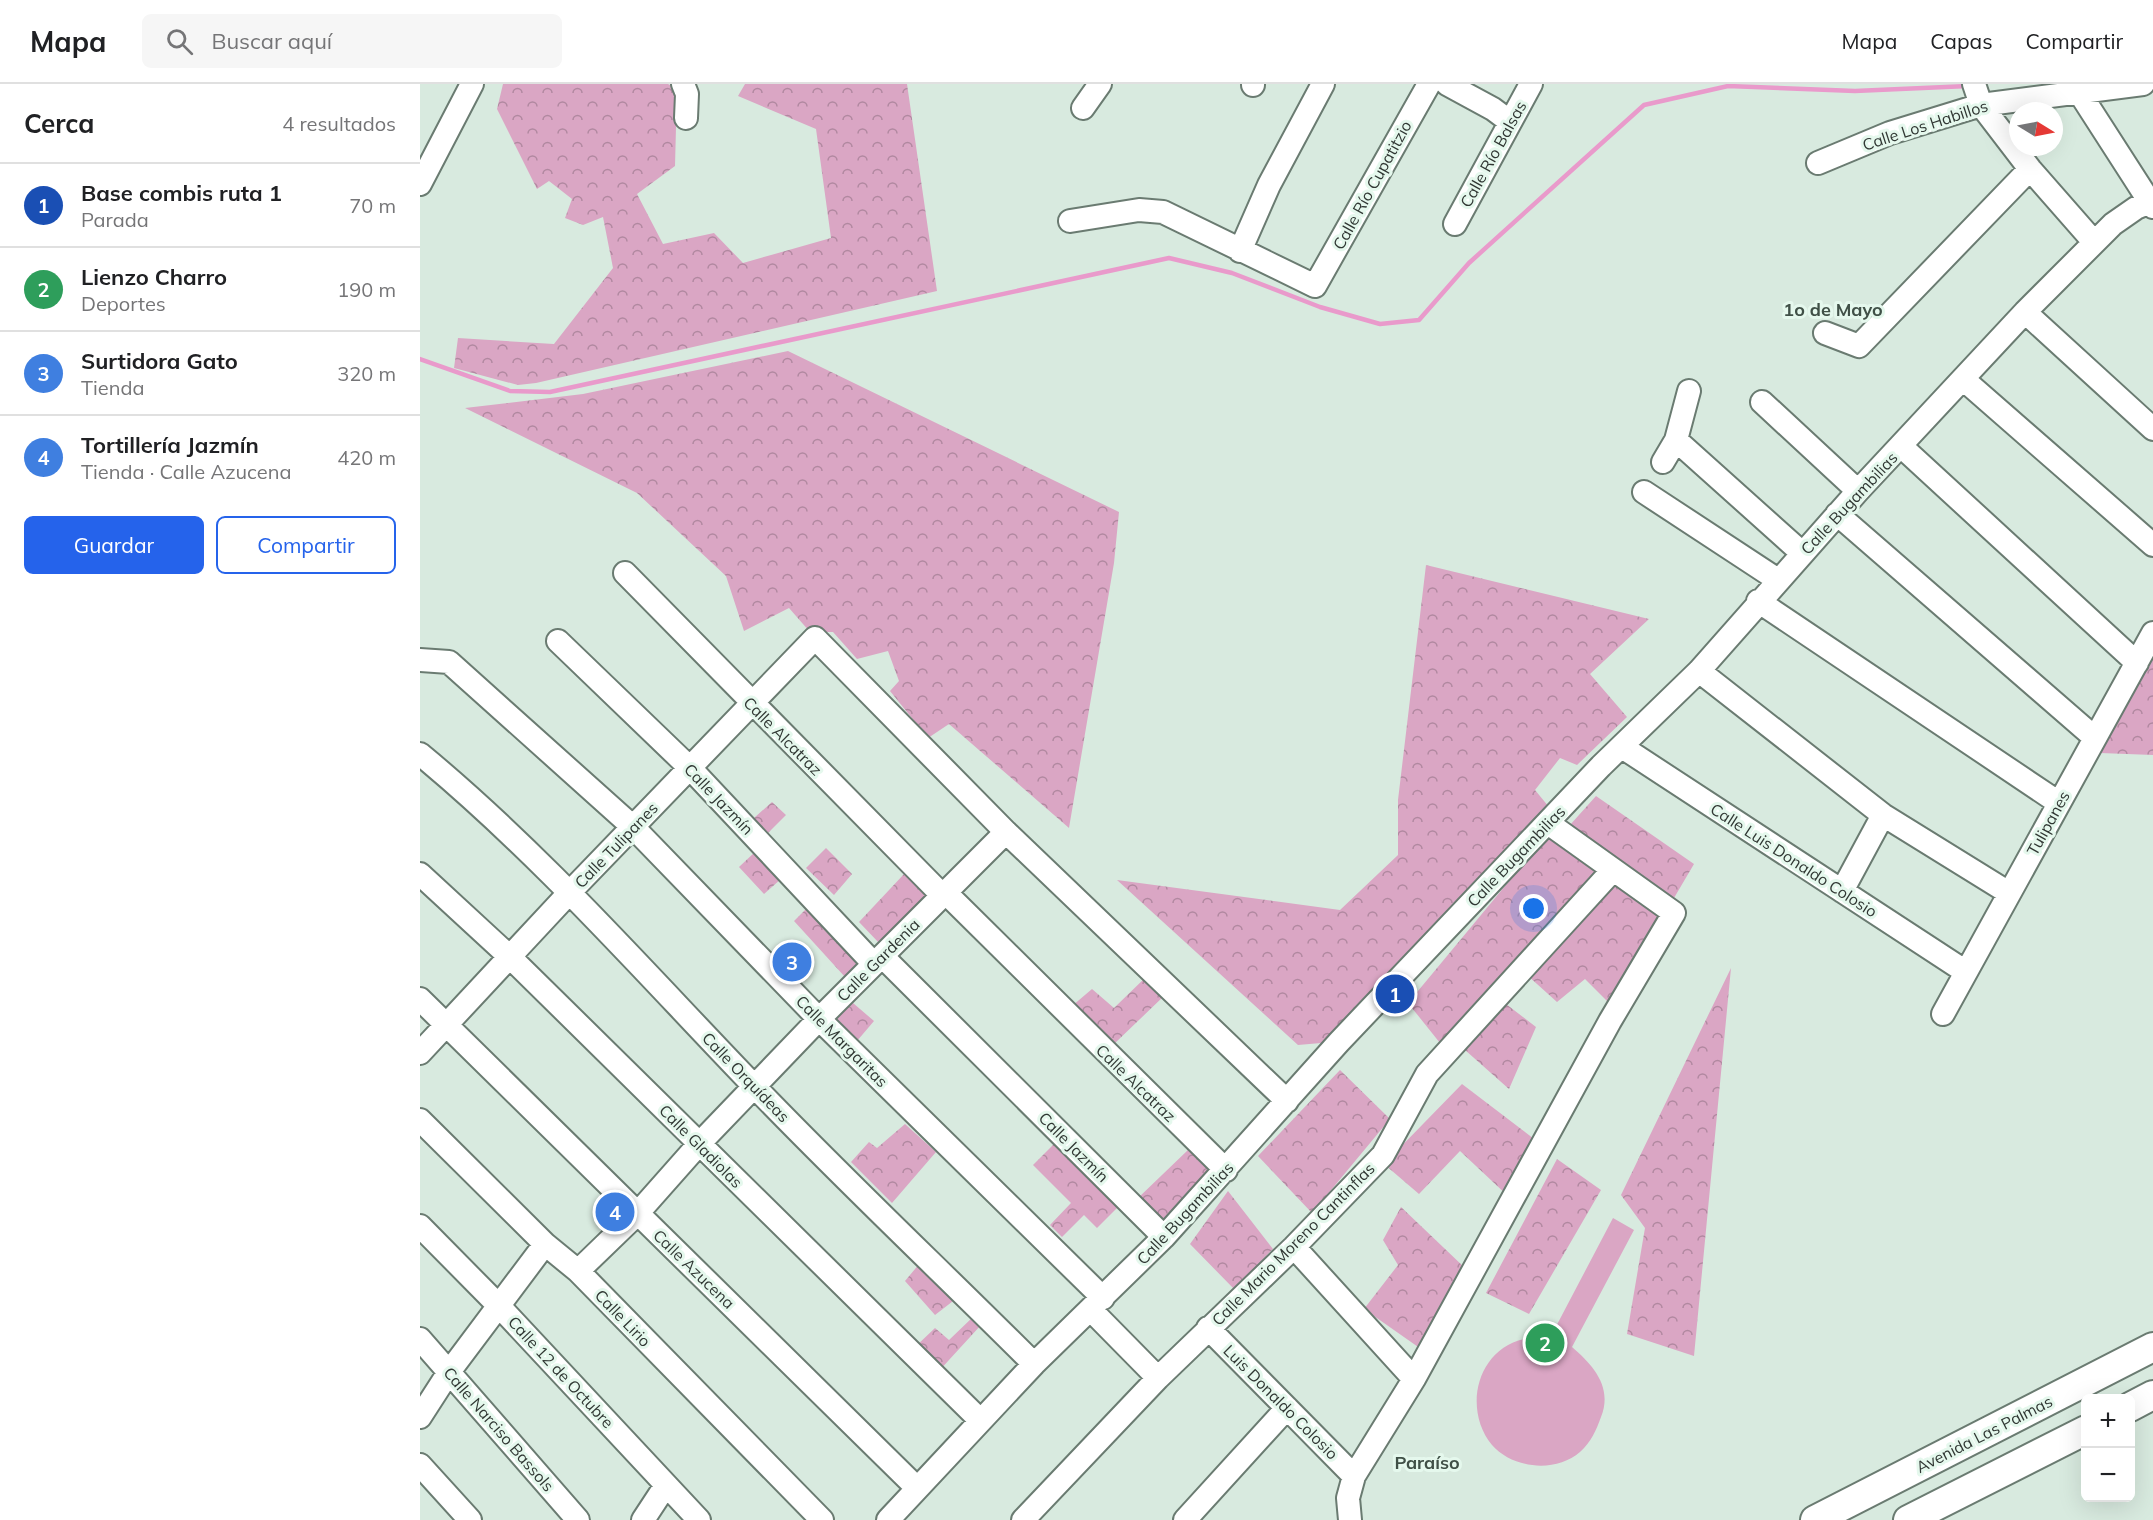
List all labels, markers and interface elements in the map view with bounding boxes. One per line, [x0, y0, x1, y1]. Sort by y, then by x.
search box [142, 14, 562, 68]
text: Mapa [30, 24, 106, 59]
icon: search [163, 25, 196, 58]
text: Buscar aquí [211, 27, 332, 55]
text: Mapa [1842, 28, 1897, 54]
text: Capas [1930, 28, 1993, 54]
text: Compartir [2026, 28, 2123, 54]
street label: Calle Los Habillos [1860, 95, 1990, 155]
street label: Calle Río Balsas [1455, 97, 1531, 211]
north arrow [2009, 102, 2063, 156]
text: Cerca [24, 107, 94, 140]
text: 4 resultados [282, 111, 396, 136]
street label: Calle Río Cupatitzio [1328, 117, 1416, 253]
text: Base combis ruta 1 [81, 179, 282, 207]
text: 1 [38, 193, 50, 218]
text: 70 m [349, 193, 396, 218]
text: Parada [81, 207, 149, 232]
text: Lienzo Charro [81, 263, 227, 291]
text: 2 [38, 277, 50, 302]
text: 190 m [337, 277, 396, 302]
text: Deportes [81, 291, 166, 316]
district label: 1o de Mayo [1783, 298, 1883, 321]
text: Surtidora Gato [81, 347, 238, 375]
text: 3 [38, 361, 50, 386]
text: 320 m [337, 361, 396, 386]
text: Tienda [81, 375, 144, 400]
text: Tortillería Jazmín [81, 431, 259, 459]
text: 4 [38, 445, 50, 470]
text: 420 m [337, 445, 396, 470]
street label: Calle Bugambilias [1796, 448, 1902, 558]
text: Tienda · Calle Azucena [81, 459, 291, 484]
button: Guardar [24, 516, 204, 574]
button: Compartir [216, 516, 396, 574]
street label: Calle Alcatraz [739, 692, 827, 780]
street label: Calle Jazmín [680, 759, 758, 839]
street label: Tulipanes [2022, 787, 2074, 859]
street label: Calle Tulipanes [570, 798, 662, 892]
street label: Calle Luis Donaldo Colosio [1707, 799, 1881, 921]
street label: Calle Bugambilias [1463, 801, 1569, 911]
your location [1519, 894, 1548, 923]
street label: Calle Gardenia [832, 914, 924, 1006]
pin: 3 [772, 940, 812, 984]
pin: 1 [1376, 972, 1414, 1016]
street label: Calle Margaritas [792, 991, 892, 1091]
street label: Calle Orquídeas [698, 1028, 794, 1126]
street label: Calle Alcatraz [1092, 1040, 1180, 1126]
street label: Calle Gladiolas [655, 1100, 747, 1192]
street label: Calle Jazmín [1035, 1108, 1113, 1186]
street label: Calle Bugambilias [1132, 1158, 1238, 1268]
street label: Calle Mario Moreno Cantinflas [1207, 1158, 1379, 1330]
pin: 4 [596, 1190, 634, 1234]
street label: Calle Azucena [649, 1225, 739, 1313]
street label: Calle Lirio [591, 1285, 655, 1351]
street label: Calle 12 de Octubre [504, 1312, 618, 1432]
pin: 2 [1526, 1320, 1564, 1366]
street label: Luis Donaldo Colosio [1220, 1341, 1342, 1463]
street label: Calle Narciso Bassols [440, 1363, 558, 1495]
street label: Avenida Las Palmas [1912, 1391, 2056, 1477]
map controls [2081, 1394, 2135, 1502]
button: + [2081, 1394, 2135, 1448]
button: − [2081, 1448, 2135, 1502]
district label: Paraíso [1394, 1451, 1460, 1474]

